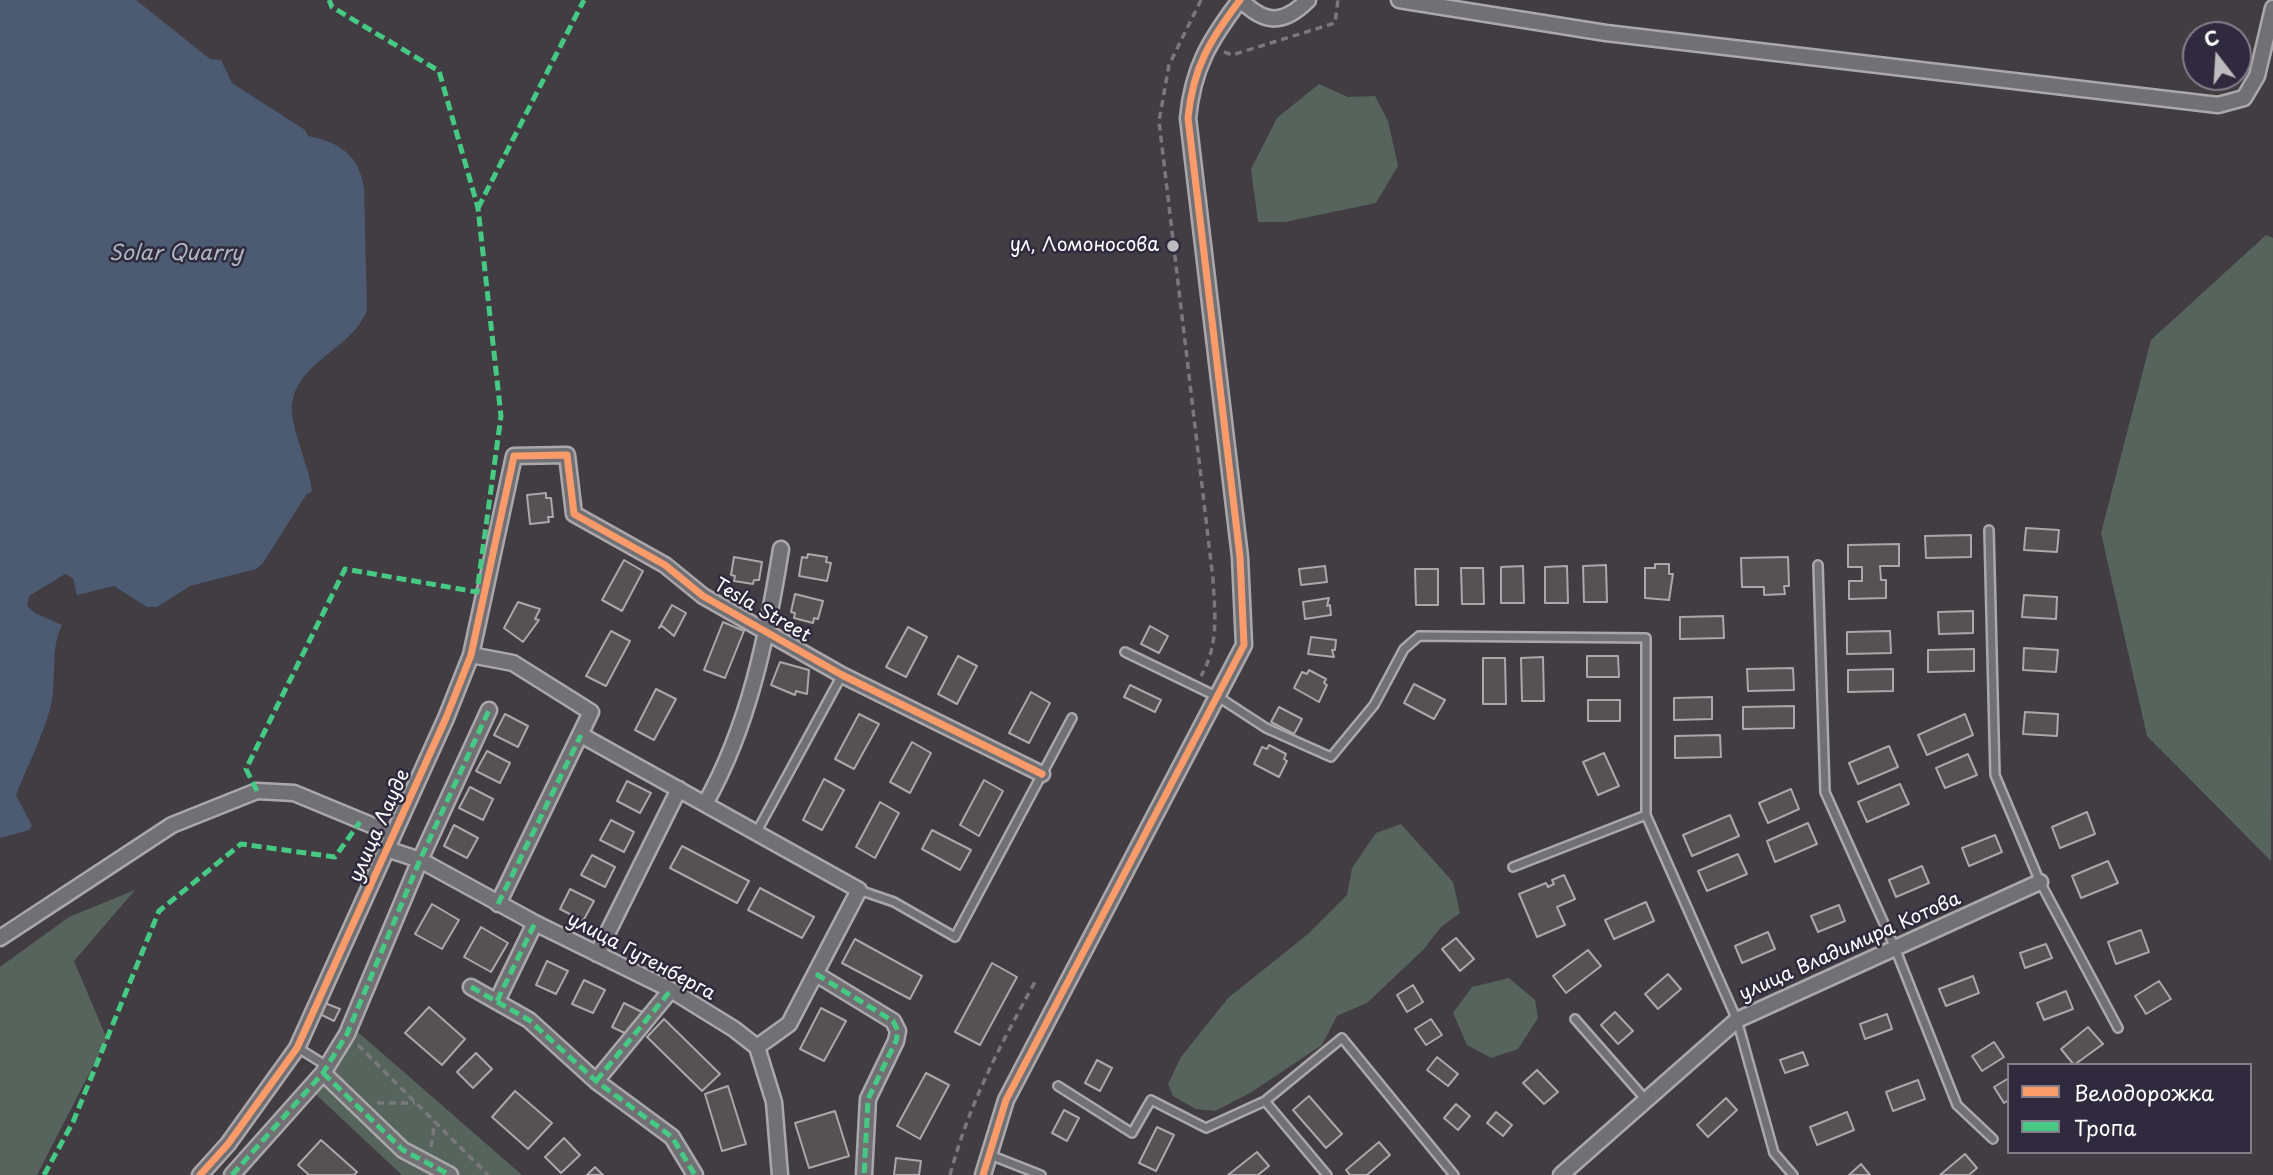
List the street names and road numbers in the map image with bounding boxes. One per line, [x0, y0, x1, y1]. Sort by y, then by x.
street label: Tesla Street [710, 574, 814, 648]
street label: улица Лауде [345, 766, 415, 886]
street label: улица Владимира Котова [1736, 888, 1964, 1006]
street label: улица Гутенберга [563, 908, 719, 1006]

